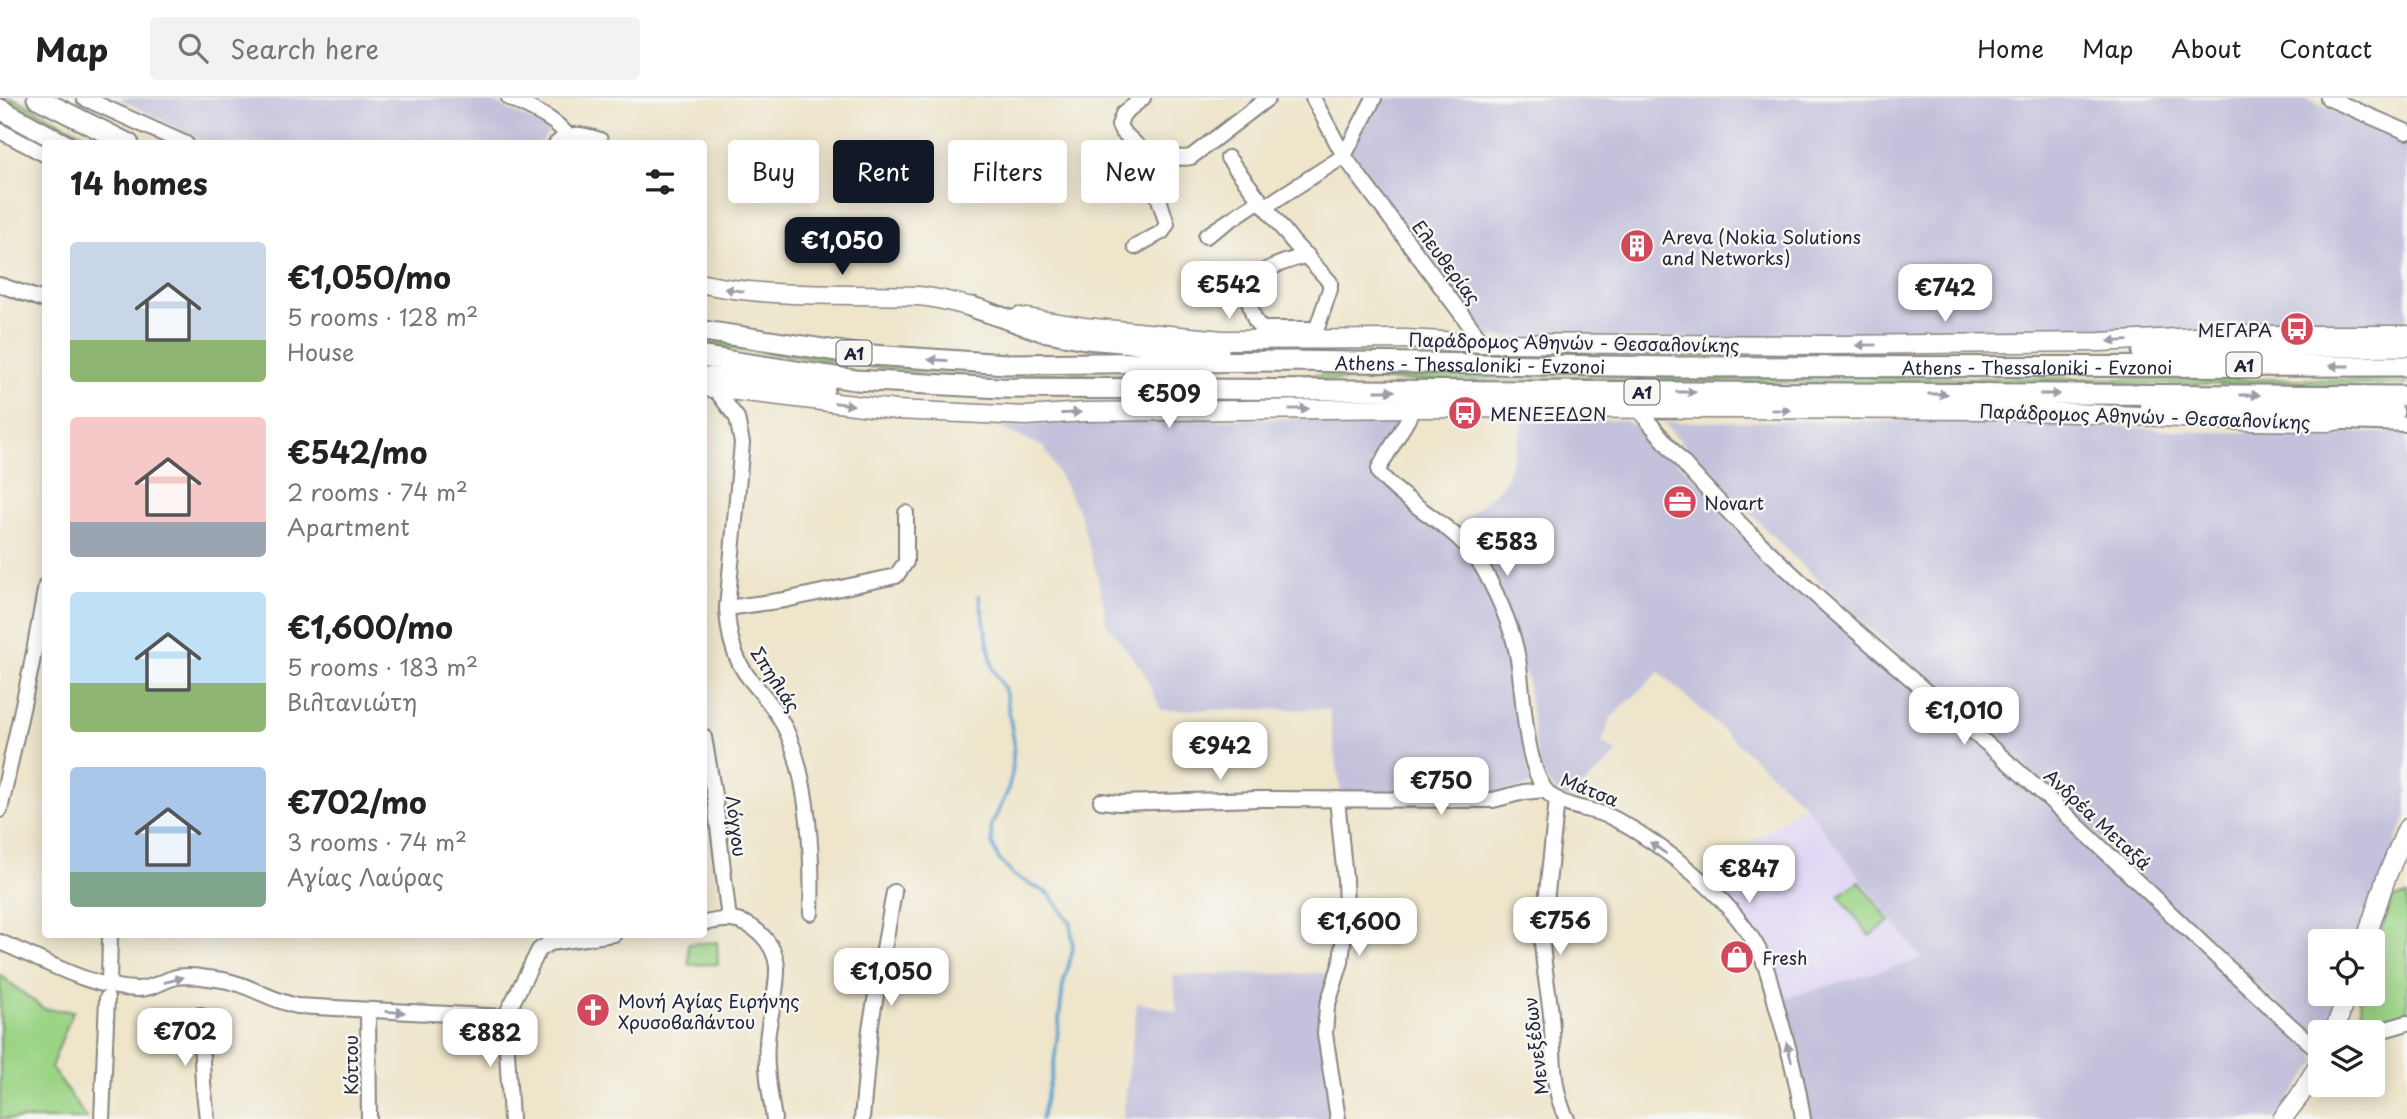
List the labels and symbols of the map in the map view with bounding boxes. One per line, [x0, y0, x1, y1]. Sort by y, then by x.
street label: Ελευθερίας [1406, 214, 1488, 310]
pin: €1,050 [785, 218, 899, 277]
place label: Areva (Nokia Solutions and Networks) [1662, 223, 1861, 271]
building icon: Areva (Nokia Solutions and Networks) [1618, 227, 1656, 265]
pin: €542 [1188, 262, 1270, 321]
pin: €742 [1904, 264, 1986, 324]
one-way arrow [723, 284, 745, 295]
bus stop icon: ΜΕΓΑΡΑ [2278, 310, 2316, 348]
place label: ΜΕΓΑΡΑ [2198, 316, 2272, 343]
street label: Παράδρομος Αθηνών - Θεσσαλονίκης [1408, 326, 1740, 358]
one-way arrow [2107, 335, 2129, 346]
one-way arrow [1855, 339, 1877, 350]
road number: Α1 [836, 341, 872, 366]
street label: Athens - Thessaloniki - Evzonoi [1334, 348, 1605, 379]
street label: Athens - Thessaloniki - Evzonoi [1902, 353, 2172, 380]
road number: Α1 [2226, 353, 2262, 378]
one-way arrow [927, 354, 949, 365]
one-way arrow [2328, 360, 2350, 372]
pin: €509 [1128, 370, 1210, 430]
road number: Α1 [1624, 380, 1660, 404]
one-way arrow [1374, 385, 1396, 397]
one-way arrow [1675, 387, 1697, 398]
one-way arrow [1927, 388, 1949, 399]
one-way arrow [2039, 388, 2061, 400]
one-way arrow [2239, 389, 2261, 401]
bus stop icon: ΜΕΝΕΞΕΔΩΝ [1446, 394, 1484, 432]
street label: Παράδρομος Αθηνών - Θεσσαλονίκης [1979, 397, 2311, 435]
one-way arrow [833, 398, 855, 409]
place label: ΜΕΝΕΞΕΔΩΝ [1490, 400, 1606, 427]
one-way arrow [1288, 404, 1310, 415]
one-way arrow [1770, 404, 1792, 415]
one-way arrow [1060, 407, 1082, 418]
office icon: Novart [1661, 483, 1699, 521]
place label: Novart [1704, 489, 1764, 516]
pin: €583 [1466, 518, 1548, 578]
street label: Σπηλιάς [745, 641, 807, 717]
pin: €1,010 [1907, 688, 2021, 747]
pin: €942 [1179, 722, 1261, 782]
pin: €750 [1400, 758, 1482, 817]
street label: Ανδρέα Μεταξά [2038, 762, 2158, 876]
street label: Μάτσα [1557, 765, 1623, 813]
street label: Λόγγου [720, 794, 754, 858]
one-way arrow [1649, 841, 1667, 855]
pin: €847 [1708, 846, 1790, 905]
pin: €1,600 [1302, 898, 1416, 958]
pin: €756 [1519, 898, 1601, 957]
shop icon: Fresh [1718, 938, 1756, 976]
place label: Fresh [1762, 944, 1808, 971]
pin: €1,050 [834, 948, 948, 1008]
one-way arrow [164, 974, 186, 985]
place label: Μονή Αγίας Ειρήνης Χρυσοβαλάντου [618, 987, 800, 1035]
church icon: Μονή Αγίας Ειρήνης Χρυσοβαλάντου [574, 991, 612, 1029]
street label: Μενεξέδων [1516, 996, 1554, 1096]
one-way arrow [385, 1006, 407, 1017]
pin: €702 [144, 1009, 226, 1068]
pin: €882 [449, 1010, 531, 1069]
street label: Κόττου [337, 1035, 364, 1095]
one-way arrow [1783, 1041, 1794, 1063]

